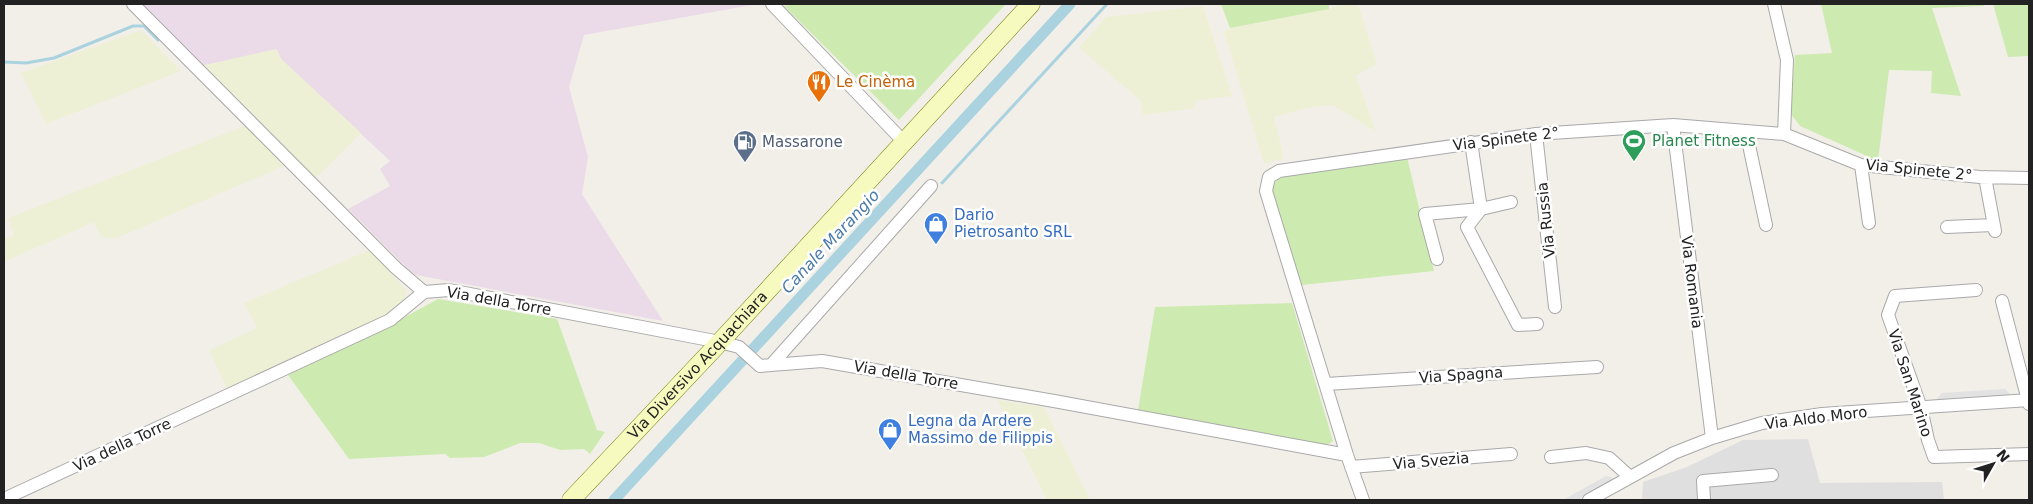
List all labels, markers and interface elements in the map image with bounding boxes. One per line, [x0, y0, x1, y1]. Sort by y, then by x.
restaurant icon: Le Cinèma [806, 69, 832, 103]
place label: Le Cinèma [836, 73, 915, 91]
street label: Via Spinete 2° [1452, 124, 1560, 154]
sports icon: Planet Fitness [1621, 128, 1647, 162]
fuel station icon: Massarone [732, 129, 758, 163]
place label: Planet Fitness [1652, 132, 1756, 150]
place label: Massarone [762, 133, 843, 151]
street label: Via Spinete 2° [1865, 155, 1973, 185]
street label: Via Russia [1533, 181, 1559, 259]
water label: Canale Marangio [777, 185, 883, 297]
place label: Dario Pietrosanto SRL [954, 206, 1072, 241]
shop icon: Dario Pietrosanto SRL [923, 211, 949, 245]
street label: Via Romania [1677, 234, 1707, 330]
street label: Via della Torre [445, 283, 553, 319]
street label: Via Diversivo Acquachiara [624, 287, 771, 443]
street label: Via San Marino [1884, 327, 1936, 439]
street label: Via della Torre [852, 357, 960, 393]
street label: Via Spagna [1418, 363, 1504, 387]
street label: Via Aldo Moro [1764, 403, 1868, 433]
place label: Legna da Ardere Massimo de Filippis [908, 412, 1053, 447]
street label: Via della Torre [70, 414, 174, 476]
shop icon: Legna da Ardere Massimo de Filippis [877, 417, 903, 451]
north arrow [1968, 439, 2018, 489]
text: N [1993, 446, 2013, 465]
street label: Via Svezia [1392, 449, 1470, 473]

